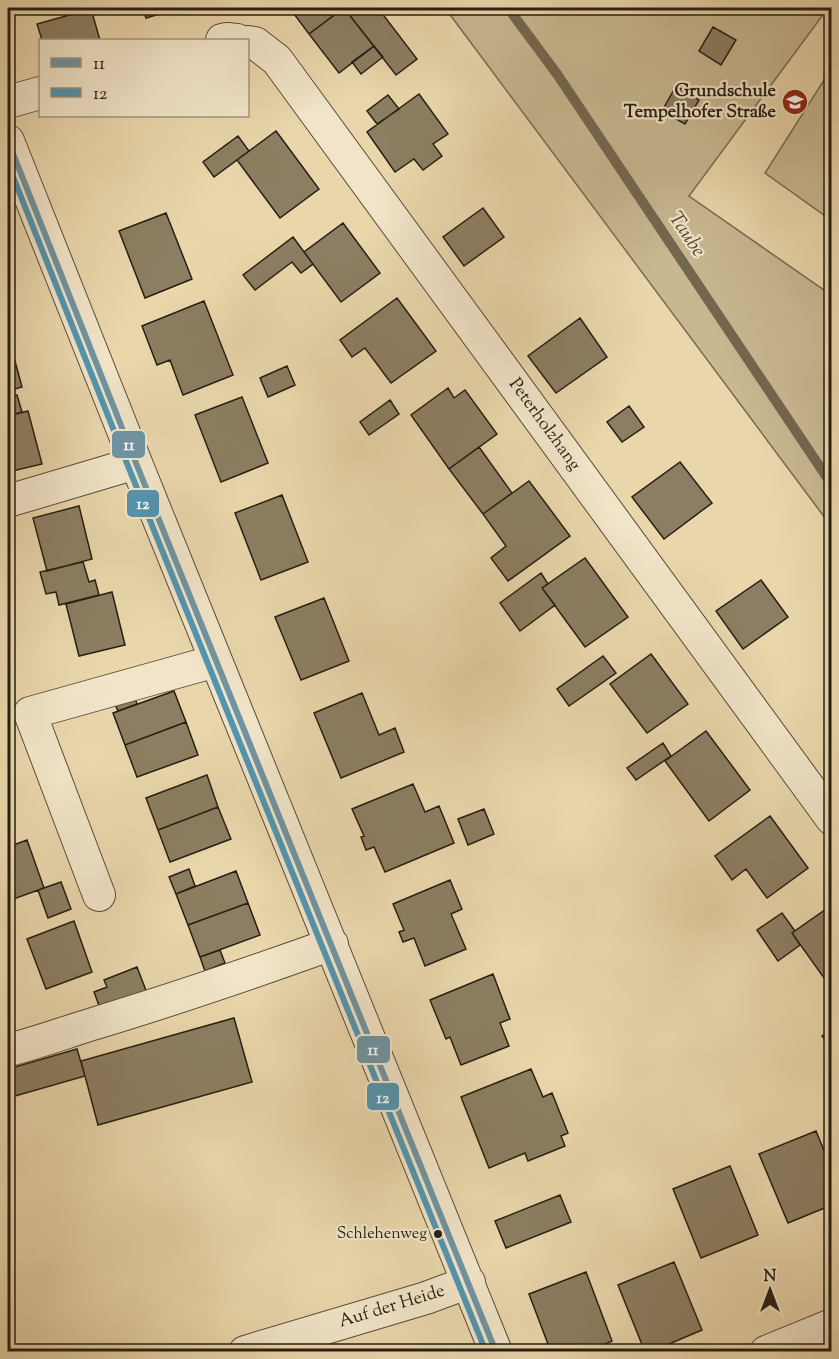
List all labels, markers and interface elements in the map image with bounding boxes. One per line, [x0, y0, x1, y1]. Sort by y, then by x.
legend [39, 39, 249, 117]
text: 11 [93, 52, 105, 78]
place label: Grundschule Tempelhofer Straße [624, 79, 777, 126]
text: 12 [93, 82, 108, 108]
school or university icon: Grundschule Tempelhofer Straße [780, 87, 810, 117]
water label: Taube [660, 206, 712, 264]
street label: Peterholzhang [501, 373, 587, 477]
line badge: 11 [111, 430, 146, 459]
text: 11 [124, 435, 135, 458]
line badge: 12 [126, 489, 160, 518]
text: 12 [137, 494, 150, 517]
line badge: 11 [356, 1035, 391, 1064]
text: 11 [368, 1040, 379, 1063]
line badge: 12 [366, 1082, 400, 1111]
text: 12 [377, 1088, 390, 1111]
place label: Schlehenweg [337, 1223, 427, 1246]
marker: Schlehenweg [432, 1228, 444, 1240]
north arrow [740, 1260, 800, 1320]
text: N [764, 1266, 777, 1289]
street label: Auf der Heide [336, 1279, 448, 1335]

